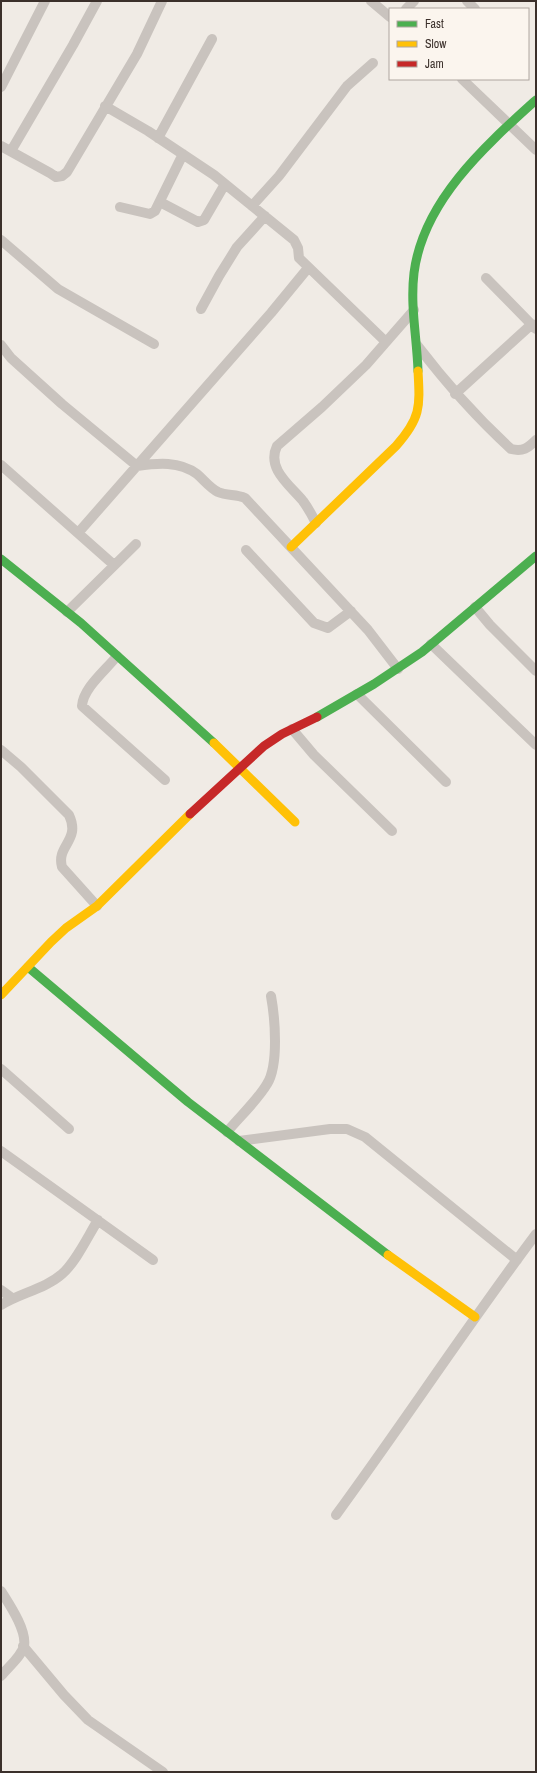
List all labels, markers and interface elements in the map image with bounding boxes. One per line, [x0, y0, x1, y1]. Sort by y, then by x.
legend [389, 8, 529, 80]
text: Fast [425, 16, 444, 32]
text: Slow [425, 36, 447, 52]
text: Jam [425, 56, 444, 72]

